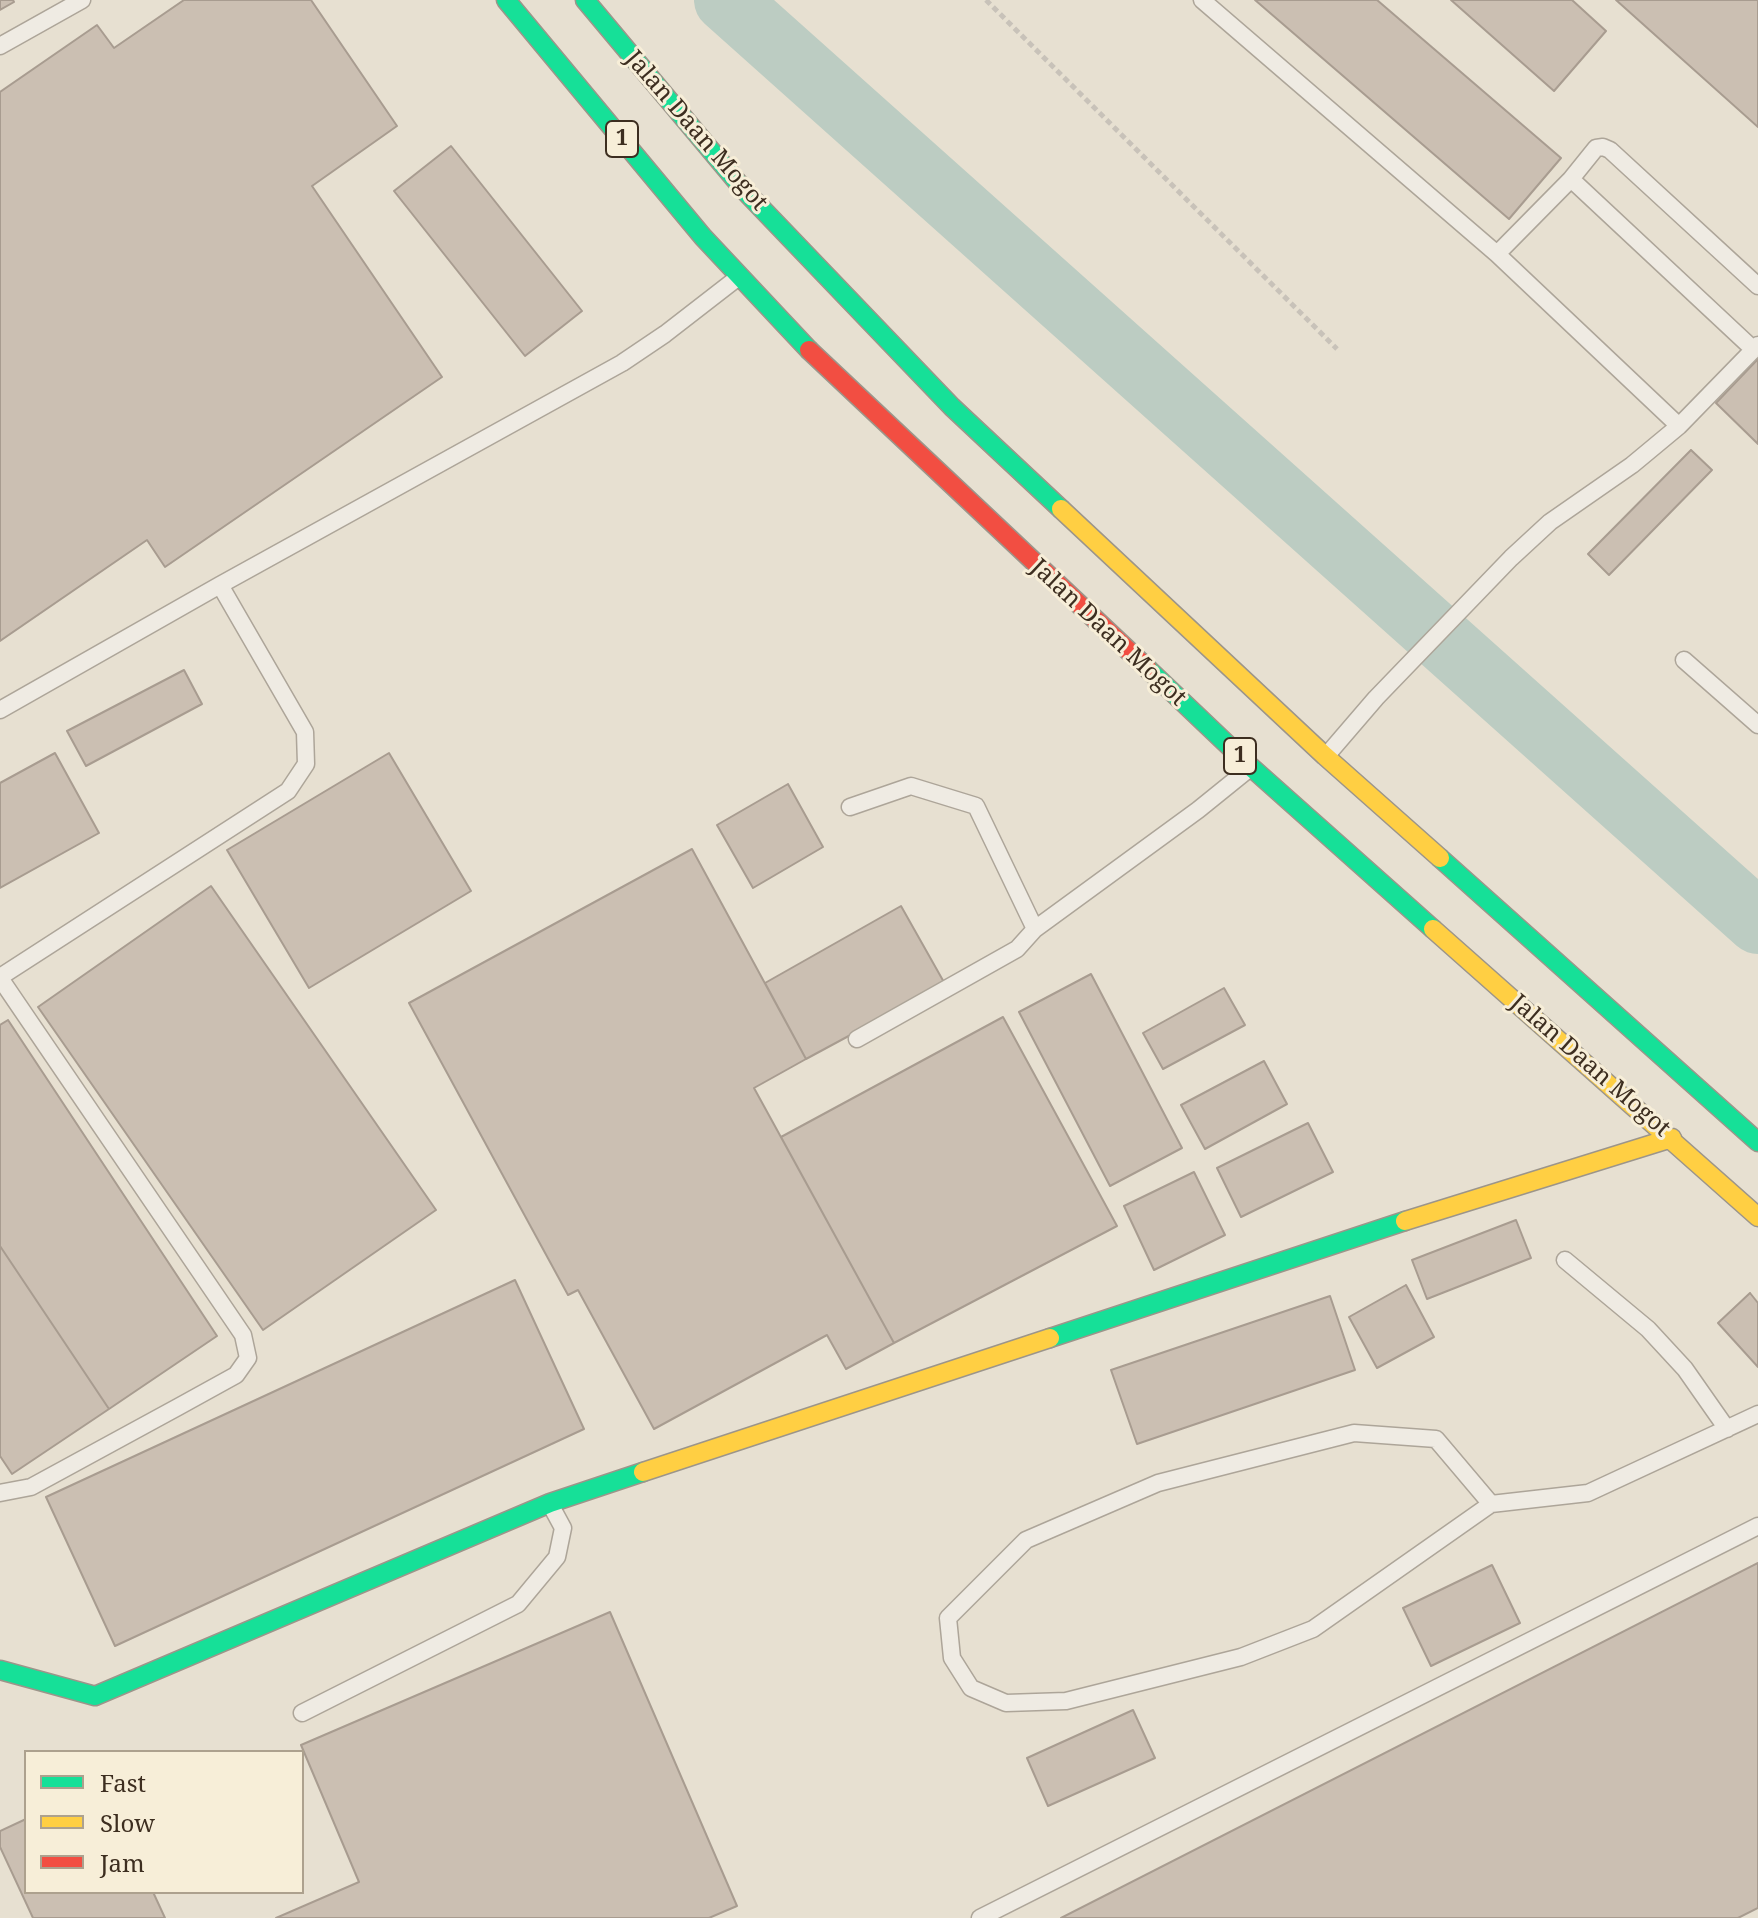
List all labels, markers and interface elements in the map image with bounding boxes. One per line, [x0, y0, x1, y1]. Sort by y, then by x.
street label: Jalan Daan Mogot [619, 45, 773, 217]
road number: 1 [606, 121, 638, 157]
street label: Jalan Daan Mogot [1024, 553, 1192, 713]
road number: 1 [1224, 738, 1256, 774]
street label: Jalan Daan Mogot [1504, 989, 1676, 1143]
legend [24, 1750, 304, 1894]
text: Fast [100, 1766, 146, 1799]
text: Slow [100, 1806, 155, 1839]
text: Jam [100, 1846, 145, 1879]

